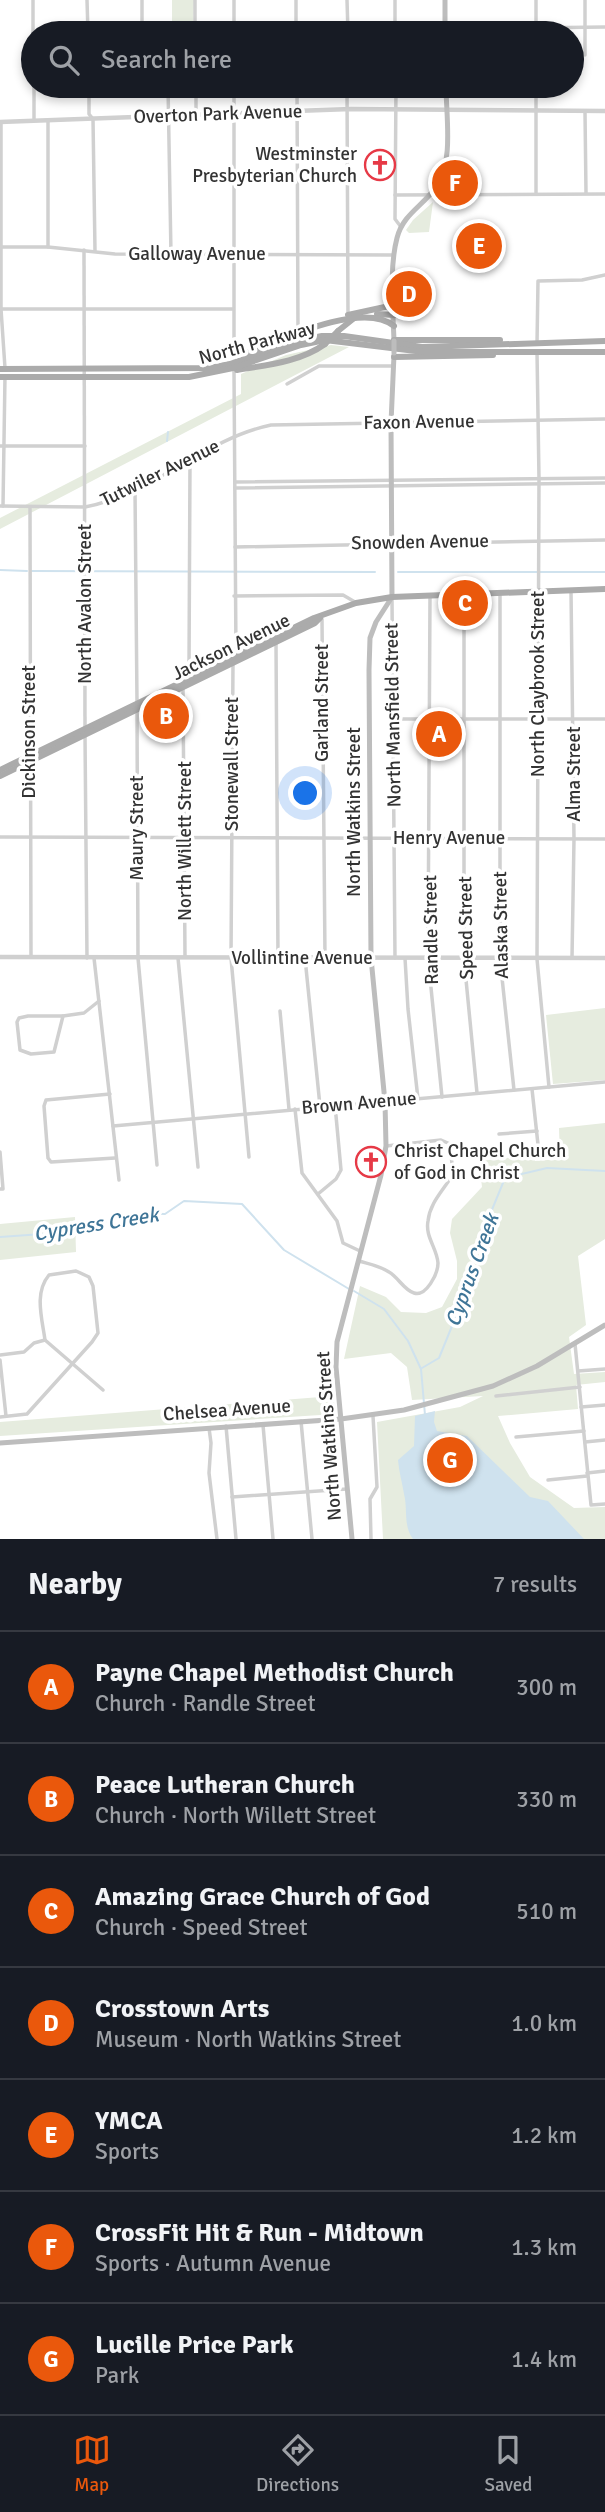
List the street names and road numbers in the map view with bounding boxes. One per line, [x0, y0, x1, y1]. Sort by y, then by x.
street label: Overton Park Avenue [133, 99, 303, 129]
street label: Galloway Avenue [128, 242, 266, 266]
street label: North Parkway [196, 316, 318, 370]
street label: Faxon Avenue [363, 409, 475, 435]
street label: Tutwiler Avenue [97, 434, 223, 512]
street label: North Avalon Street [73, 524, 97, 684]
street label: Snowden Avenue [351, 529, 489, 555]
street label: North Claybrook Street [526, 590, 550, 777]
street label: Jackson Avenue [168, 608, 294, 686]
street label: North Mansfield Street [379, 622, 407, 808]
street label: Garland Street [310, 644, 334, 762]
street label: Dickinson Street [17, 665, 41, 799]
street label: Stonewall Street [220, 696, 244, 831]
street label: Alma Street [562, 726, 586, 822]
street label: North Watkins Street [342, 727, 366, 897]
street label: North Willett Street [173, 761, 197, 921]
street label: Maury Street [125, 775, 149, 881]
street label: Henry Avenue [393, 826, 505, 850]
street label: Alaska Street [488, 871, 514, 979]
street label: Randle Street [418, 874, 444, 985]
street label: Speed Street [453, 876, 479, 980]
street label: Vollintine Avenue [231, 946, 373, 970]
street label: Brown Avenue [301, 1086, 417, 1120]
street label: North Watkins Street [311, 1350, 347, 1522]
street label: Chelsea Avenue [162, 1394, 292, 1426]

